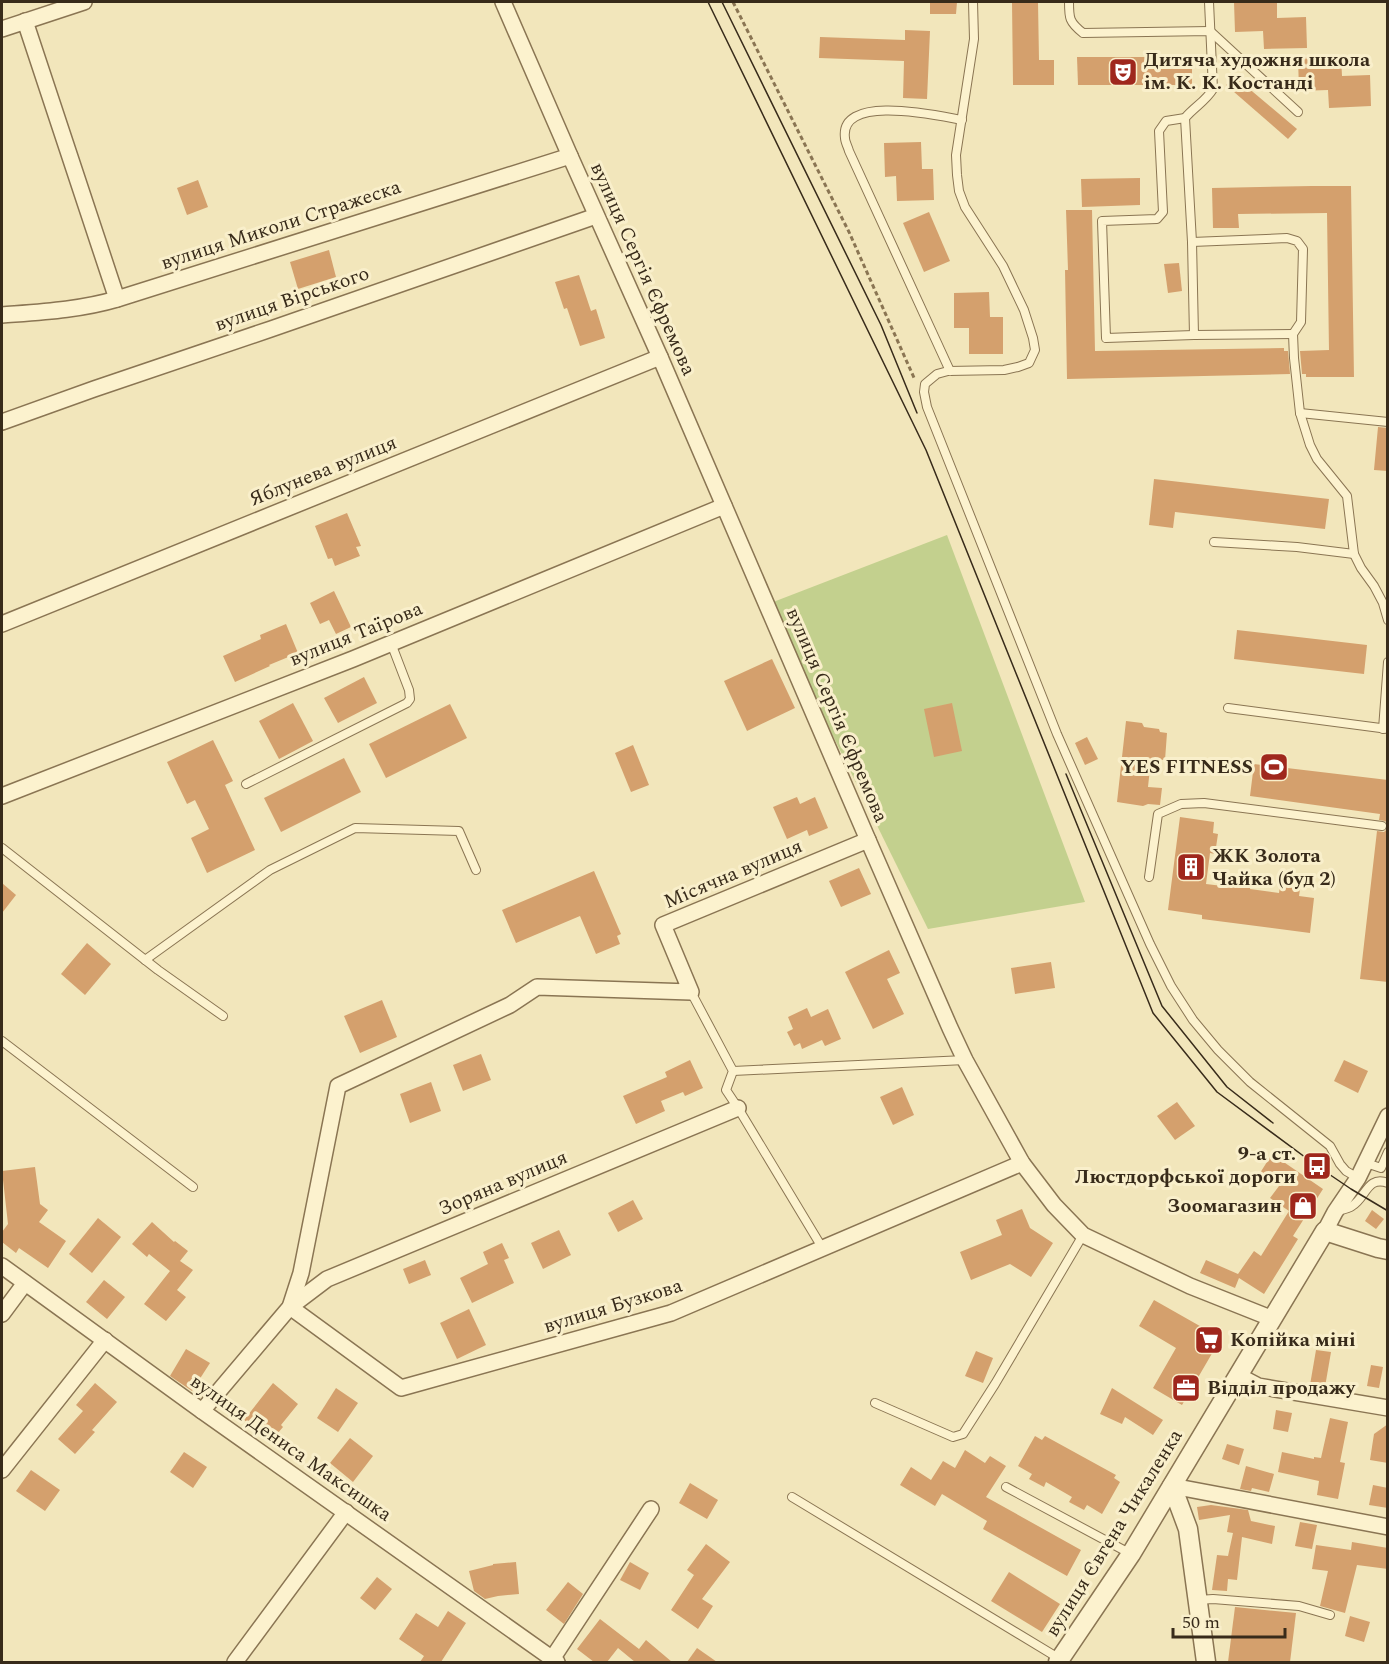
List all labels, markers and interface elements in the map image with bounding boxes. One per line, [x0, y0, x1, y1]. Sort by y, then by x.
place label: Дитяча художня школа ім. К. К. Костанді [1144, 45, 1371, 98]
theatre icon: Дитяча художня школа ім. К. К. Костанді [1107, 56, 1139, 88]
street label: вулиця Сергія Єфремова [582, 157, 704, 381]
street label: вулиця Миколи Стражеска [157, 172, 405, 278]
street label: вулиця Вірського [211, 258, 373, 340]
street label: Яблунева вулиця [245, 428, 401, 514]
street label: вулиця Таїрова [285, 594, 427, 674]
street label: вулиця Сергія Єфремова [778, 603, 896, 827]
sports icon: YES FITNESS [1258, 751, 1290, 783]
place label: YES FITNESS [1120, 752, 1253, 782]
street label: Місячна вулиця [659, 831, 807, 917]
place label: ЖК Золота Чайка (буд 2) [1212, 841, 1336, 894]
building icon: ЖК Золота Чайка (буд 2) [1175, 851, 1207, 883]
place label: 9-а ст. Люстдорфської дороги [1075, 1139, 1296, 1192]
street label: Зоряна вулиця [434, 1142, 572, 1224]
bus stop icon: 9-а ст. Люстдорфської дороги [1301, 1150, 1333, 1182]
shop icon: Зоомагазин [1287, 1190, 1319, 1222]
place label: Зоомагазин [1167, 1191, 1282, 1221]
street label: вулиця Бузкова [540, 1271, 686, 1341]
supermarket icon: Копійка міні [1193, 1324, 1225, 1356]
place label: Копійка міні [1230, 1325, 1356, 1355]
street label: вулиця Дениса Максишка [184, 1367, 398, 1529]
office icon: Відділ продажу [1170, 1372, 1202, 1404]
place label: Відділ продажу [1207, 1373, 1356, 1403]
street label: вулиця Євгена Чикаленка [1038, 1423, 1190, 1643]
scale bar [1173, 1601, 1286, 1639]
text: 50 m [1182, 1609, 1220, 1636]

